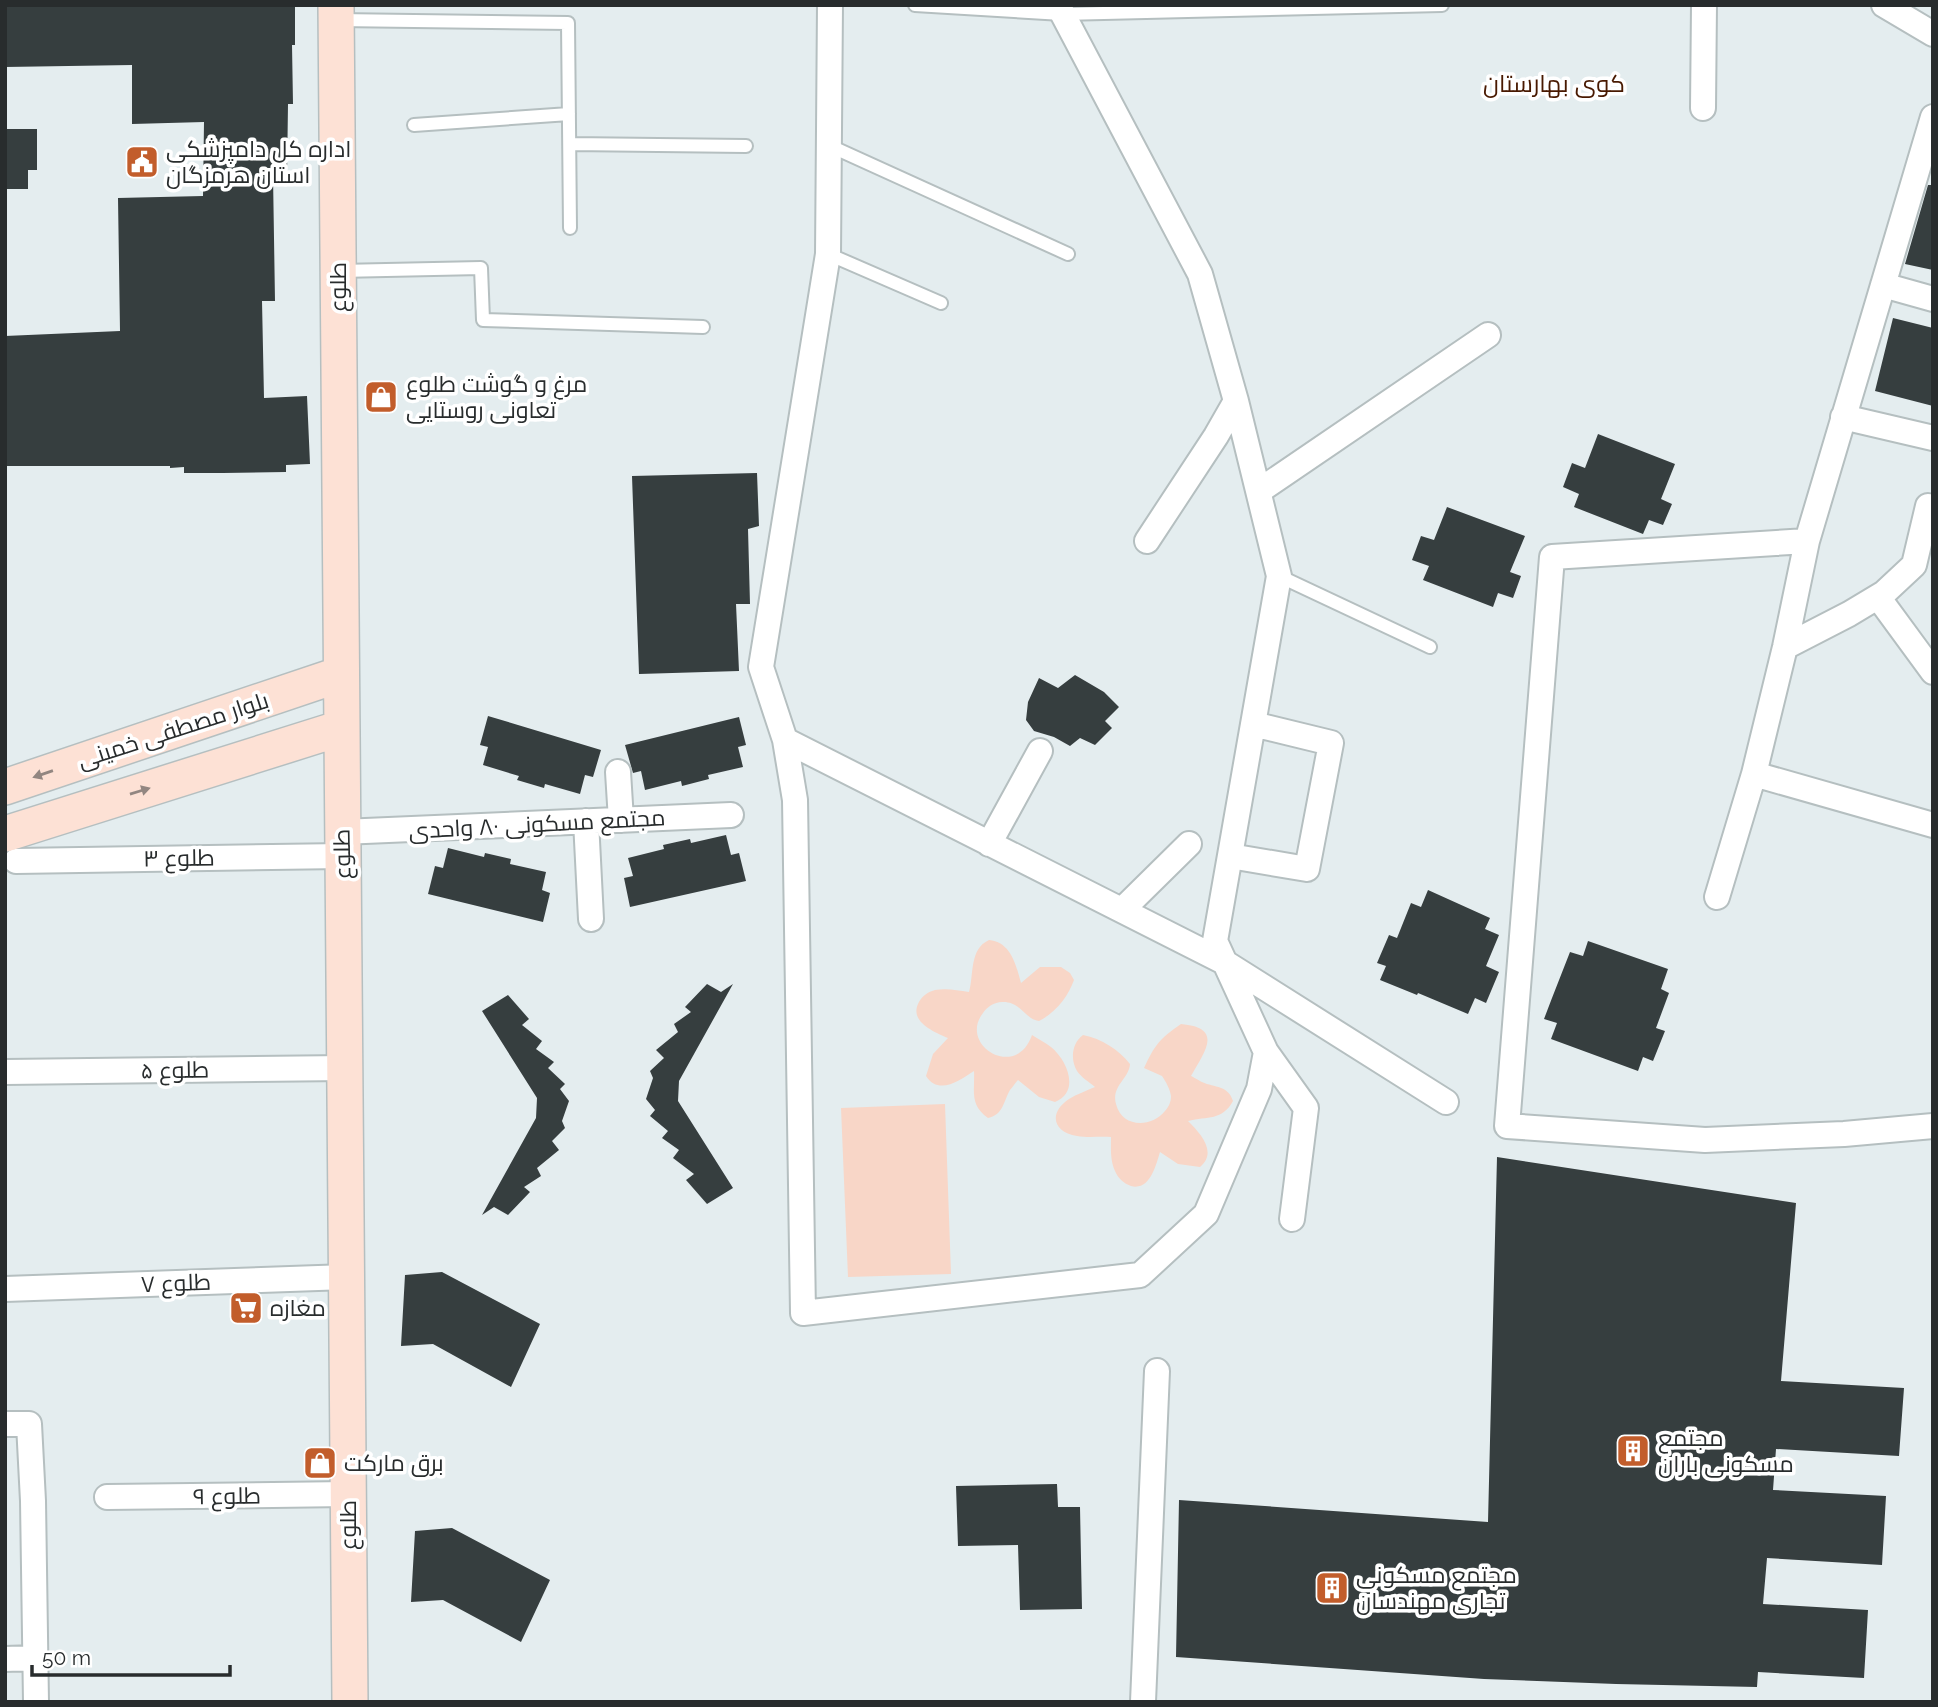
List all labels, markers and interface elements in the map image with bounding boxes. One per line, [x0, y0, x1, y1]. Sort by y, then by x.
district label: کوی بهارستان [1483, 69, 1625, 98]
place label: اداره کل دامپزشکی استان هرمزگان [166, 135, 351, 189]
public building icon: اداره کل دامپزشکی استان هرمزگان [123, 143, 161, 181]
street label: طلوع [324, 262, 354, 312]
place label: مرغ و گوشت طلوع تعاونی روستایی [406, 370, 587, 424]
shop icon: مرغ و گوشت طلوع تعاونی روستایی [362, 378, 400, 416]
street label: بلوار مصطفی خمینی [74, 686, 272, 774]
one-way arrow [33, 769, 54, 779]
one-way arrow [130, 785, 151, 795]
street label: مجتمع مسکونی ۸۰ واحدی [408, 803, 666, 847]
street label: طلوع [328, 829, 358, 879]
street label: طلوع ۳ [143, 843, 215, 875]
street label: طلوع ۵ [140, 1055, 210, 1087]
street label: طلوع ۷ [140, 1268, 212, 1300]
supermarket icon: مغازه [227, 1289, 265, 1327]
place label: مغازه [270, 1294, 326, 1321]
place label: مجتمع مسکونی باران [1658, 1424, 1794, 1478]
building icon: مجتمع مسکونی باران [1614, 1432, 1652, 1470]
shop icon: برق مارکت [301, 1444, 339, 1482]
place label: برق مارکت [344, 1449, 444, 1477]
street label: طلوع ۹ [193, 1481, 261, 1513]
street label: طلوع [334, 1500, 364, 1550]
place label: مجتمع مسکونی تجاری مهندسان [1356, 1561, 1517, 1615]
building icon: مجتمع مسکونی تجاری مهندسان [1313, 1569, 1351, 1607]
scale bar [32, 1634, 229, 1678]
text: 50 m [42, 1645, 91, 1670]

